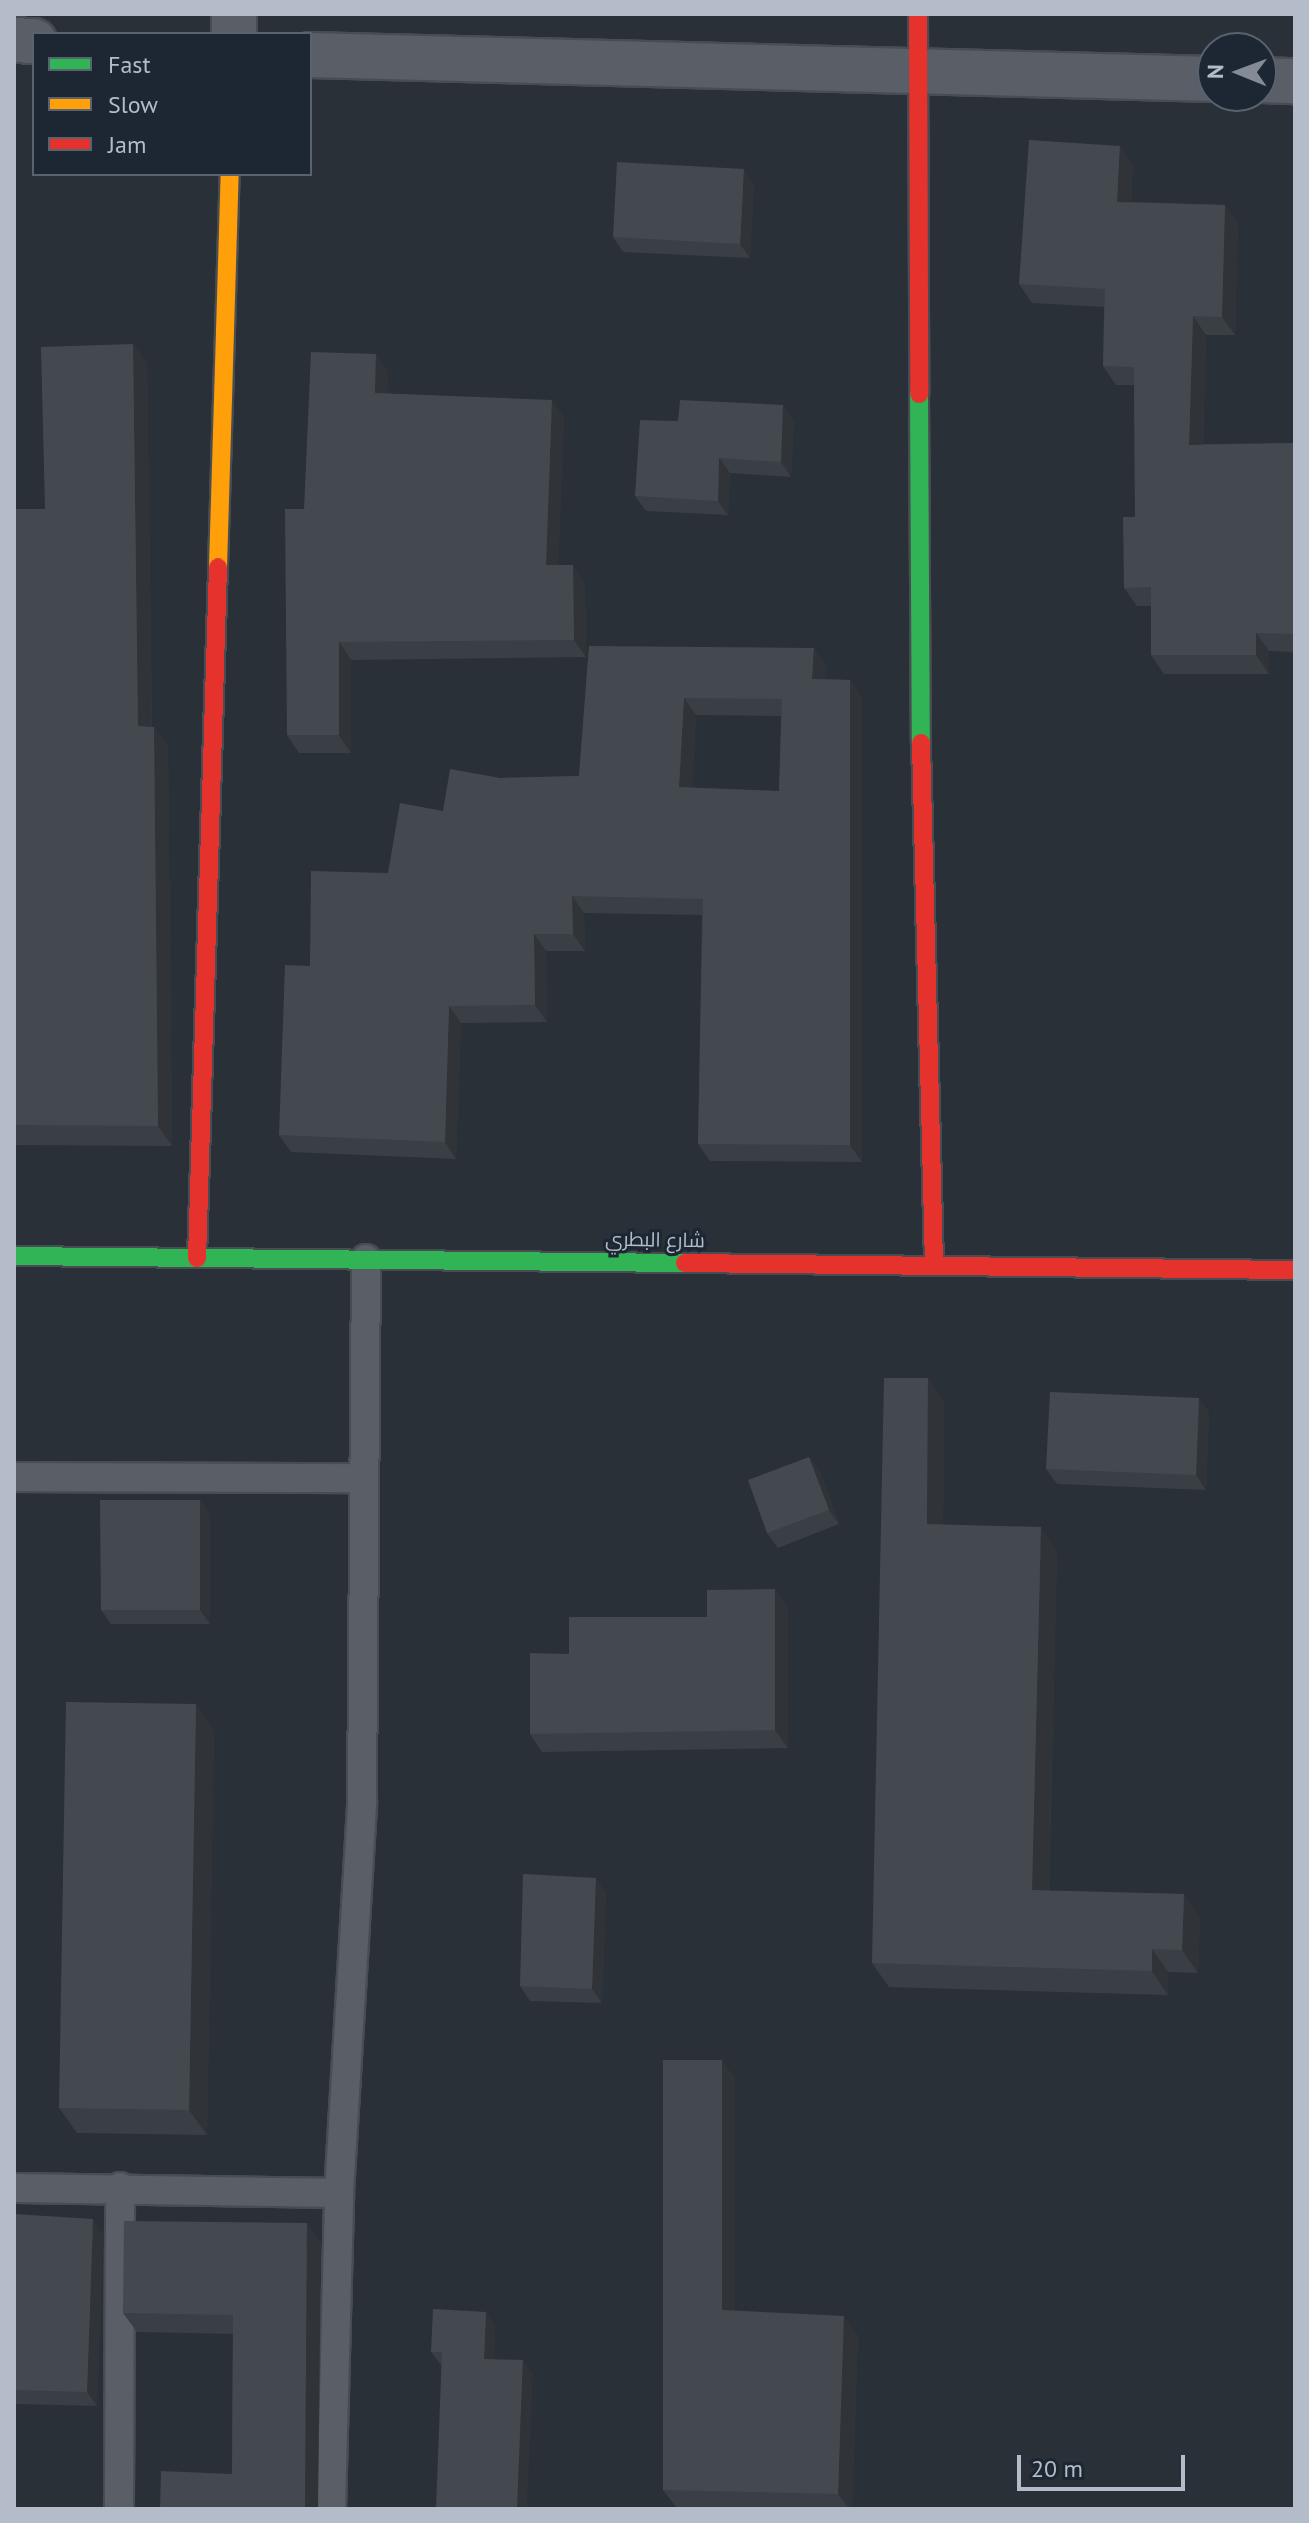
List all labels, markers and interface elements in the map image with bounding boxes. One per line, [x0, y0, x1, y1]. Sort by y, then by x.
legend [32, 32, 312, 176]
north arrow [1197, 32, 1277, 112]
text: Fast [108, 49, 151, 80]
text: N [1201, 64, 1229, 79]
text: Slow [108, 89, 158, 120]
text: Jam [108, 129, 146, 160]
street label: شارع البطري [605, 1227, 705, 1253]
scale bar [1021, 2439, 1189, 2489]
text: 20 m [1031, 2453, 1083, 2484]

